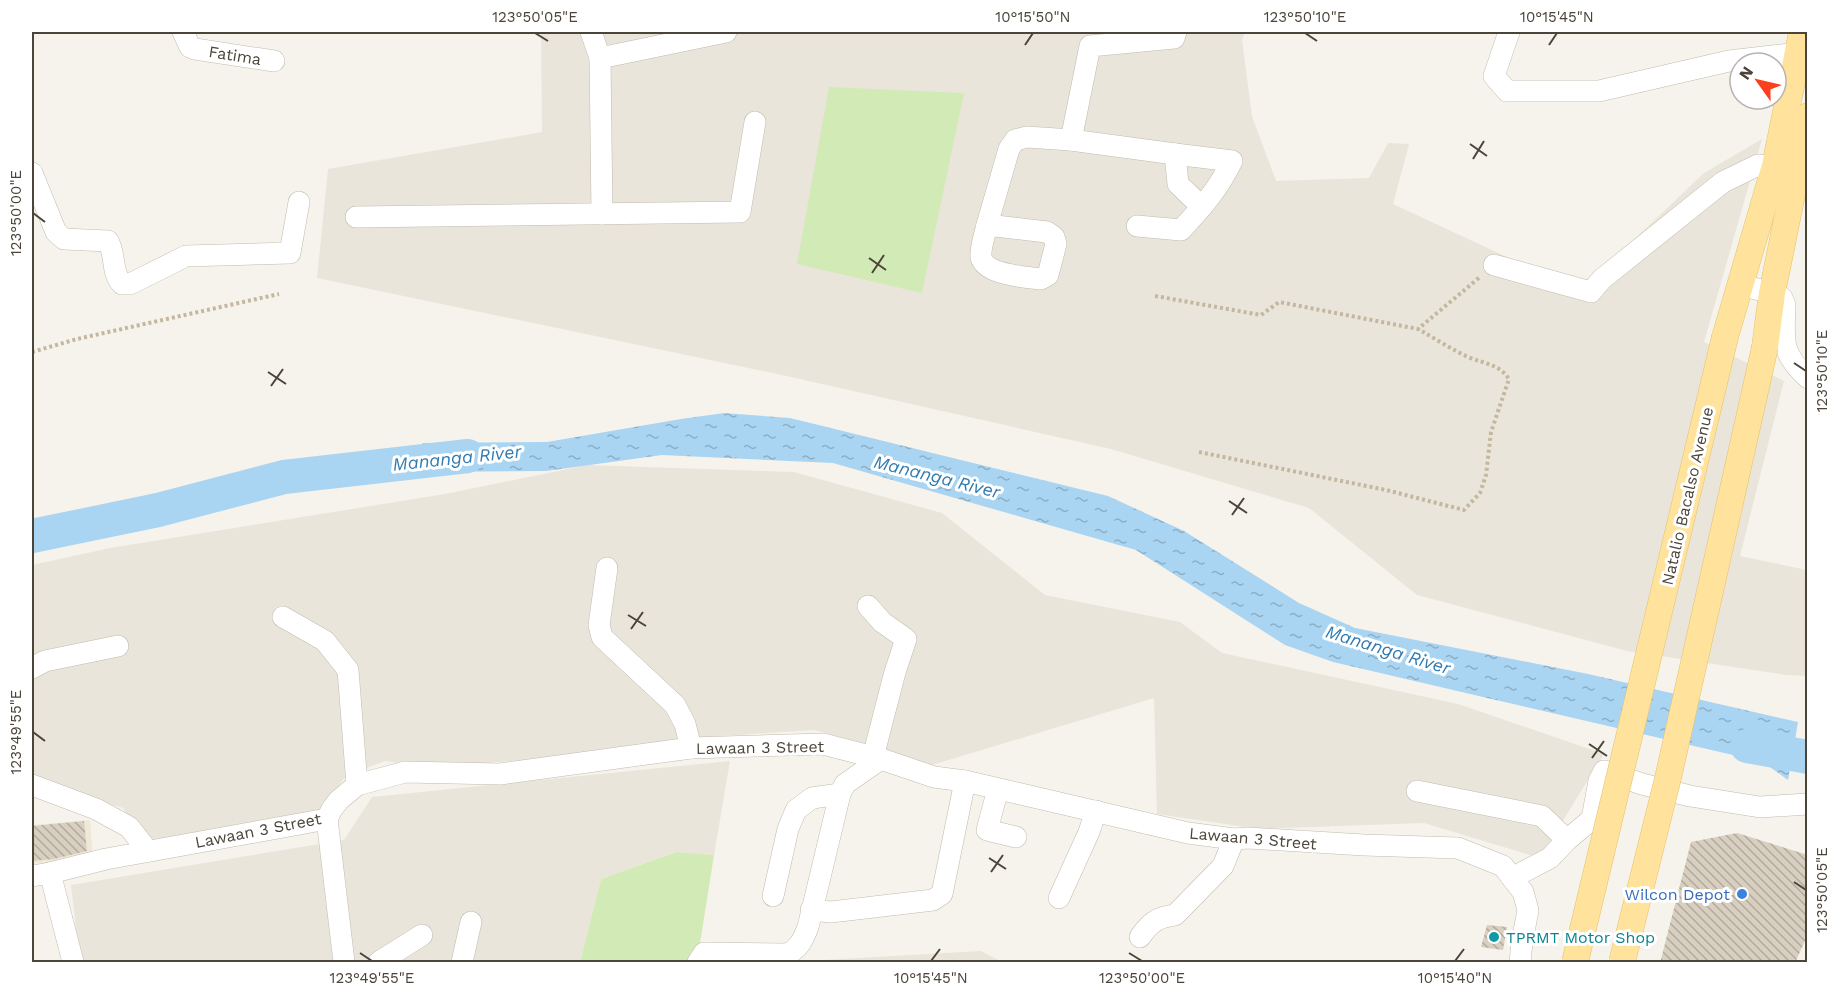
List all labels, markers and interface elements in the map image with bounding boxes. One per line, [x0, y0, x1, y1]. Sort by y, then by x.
text: 123°50'05"E [492, 8, 578, 26]
text: 10°15'50"N [995, 8, 1071, 26]
text: 123°50'10"E [1264, 8, 1346, 26]
text: 10°15'45"N [1520, 8, 1594, 26]
street label: Fatima [207, 42, 263, 69]
north arrow [1728, 51, 1788, 111]
text: N [1735, 63, 1757, 83]
text: 123°50'00"E [7, 170, 25, 256]
text: 123°50'10"E [1813, 330, 1831, 412]
street label: Natalio Bacalso Avenue [1658, 405, 1717, 587]
water label: Mananga River [392, 440, 523, 475]
water label: Mananga River [872, 451, 1003, 503]
water label: Mananga River [1323, 621, 1454, 679]
text: 123°49'55"E [7, 690, 25, 774]
street label: Lawaan 3 Street [696, 737, 824, 758]
street label: Lawaan 3 Street [193, 809, 323, 852]
street label: Lawaan 3 Street [1188, 823, 1318, 854]
text: 123°50'05"E [1813, 847, 1831, 933]
place label: Wilcon Depot [1625, 885, 1730, 904]
marker: Wilcon Depot [1735, 887, 1749, 901]
place label: TPRMT Motor Shop [1506, 928, 1655, 947]
marker: TPRMT Motor Shop [1487, 930, 1501, 944]
text: 123°49'55"E [330, 969, 414, 987]
text: 10°15'45"N [894, 969, 968, 987]
text: 123°50'00"E [1099, 969, 1185, 987]
text: 10°15'40"N [1418, 969, 1492, 987]

